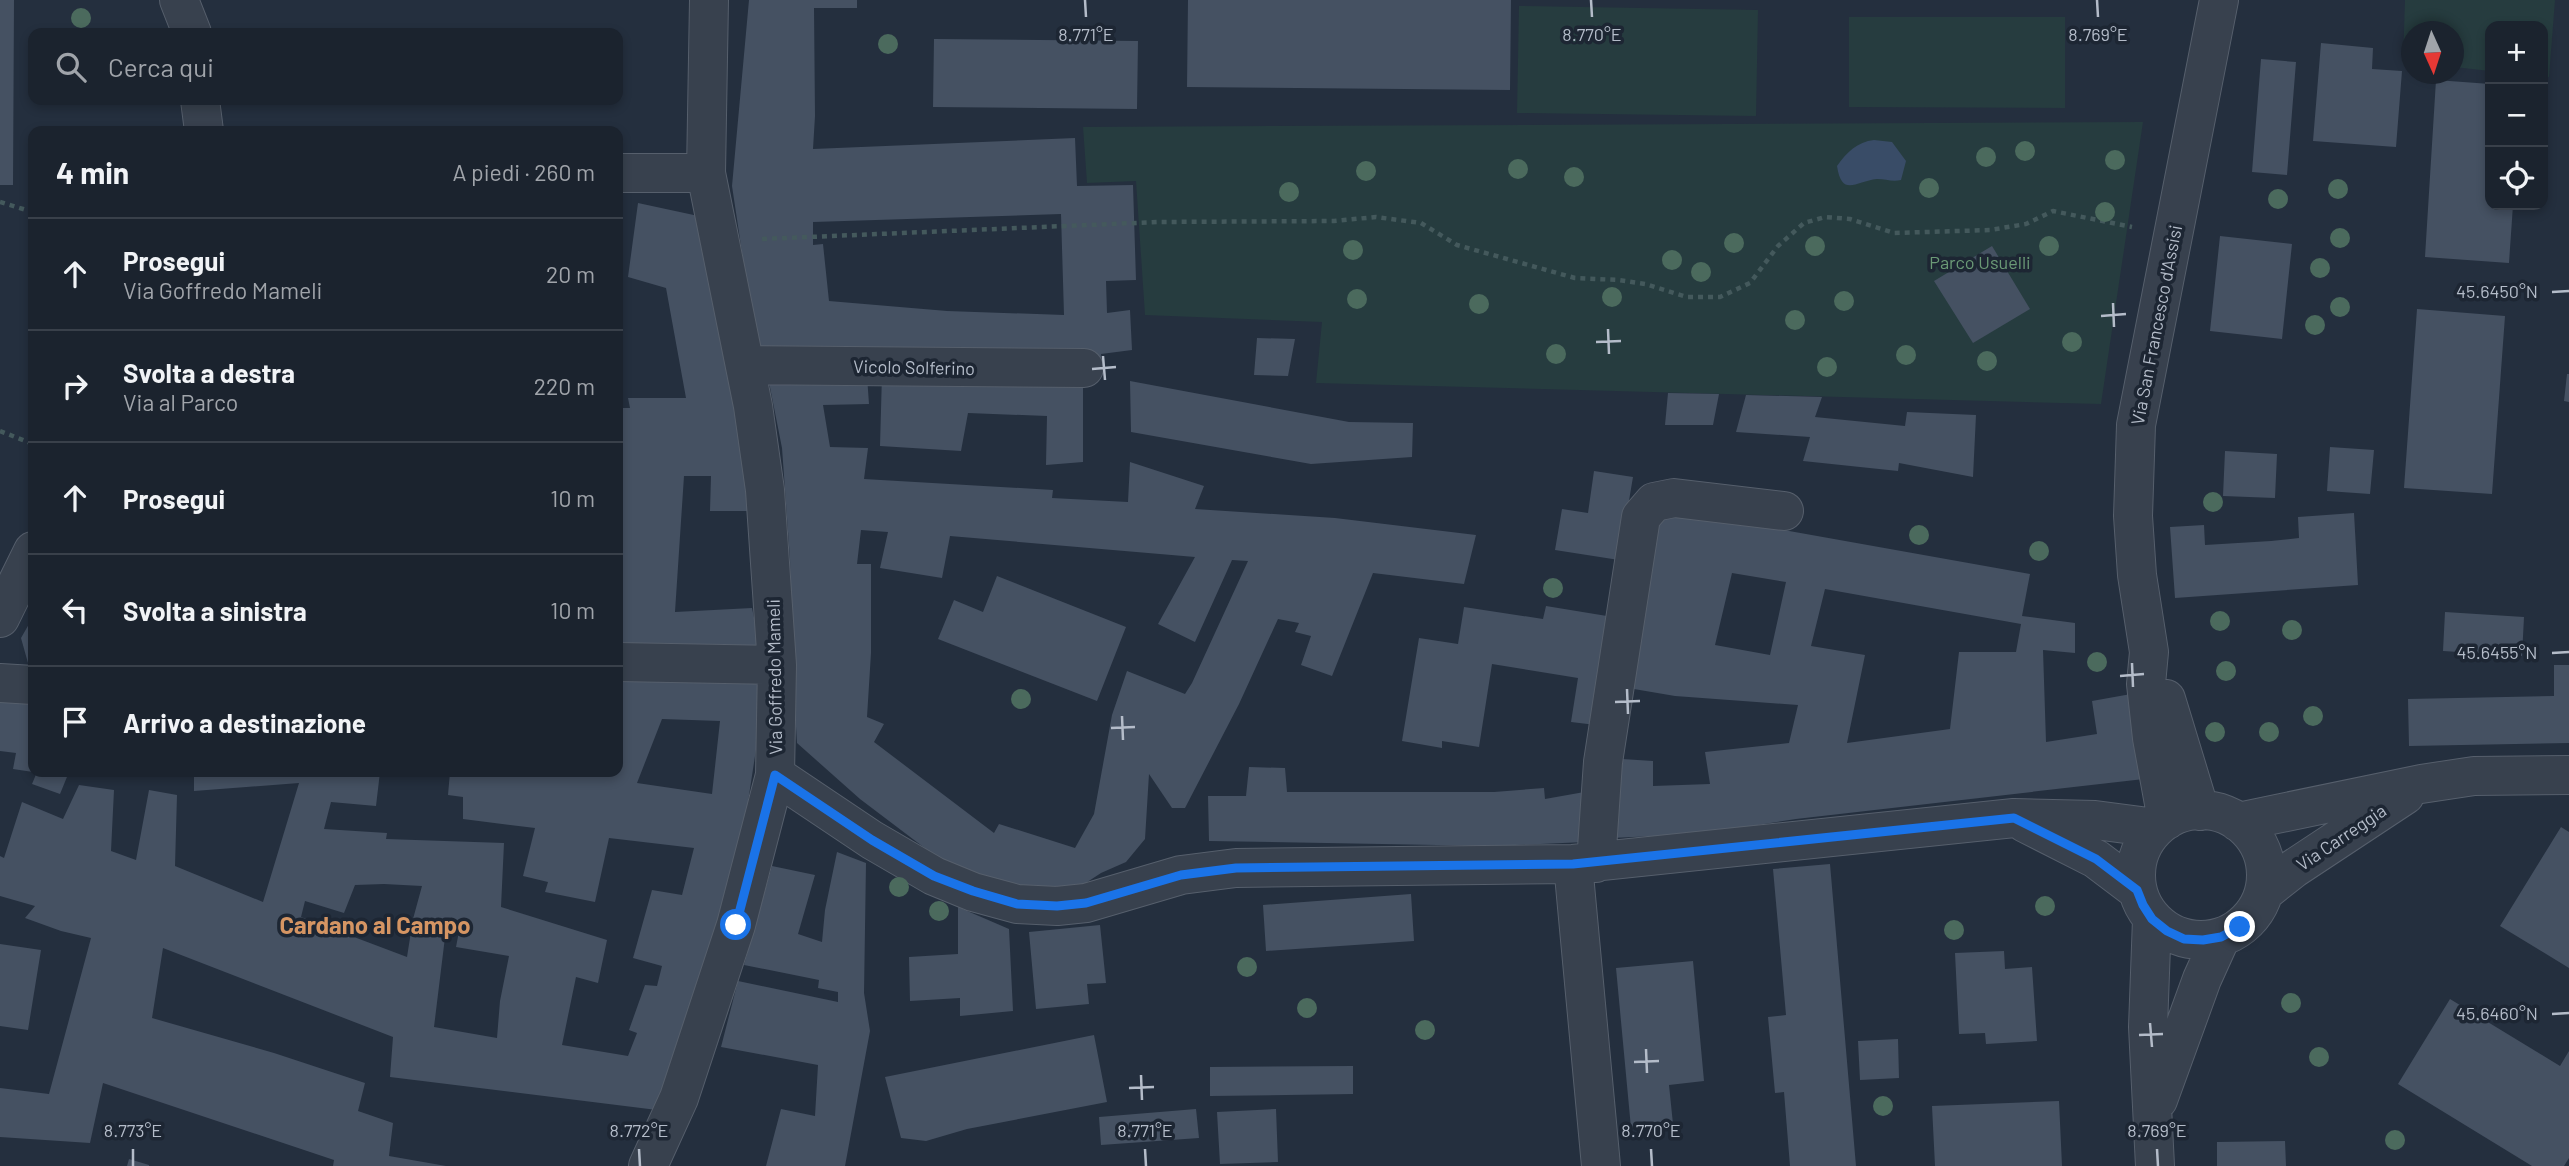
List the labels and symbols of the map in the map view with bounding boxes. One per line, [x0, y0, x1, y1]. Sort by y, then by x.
north arrow [2401, 21, 2464, 84]
text: 8.771°E [1058, 23, 1114, 45]
text: 8.770°E [1562, 23, 1622, 45]
text: 8.769°E [2068, 23, 2128, 45]
street label: Via San Francesco d'Assisi [2126, 223, 2186, 427]
park label: Parco Usuelli [1929, 251, 2031, 273]
text: 45.6450°N [2456, 280, 2538, 302]
street label: Vicolo Solferino [853, 355, 975, 379]
street label: Via Goffredo Mameli [762, 599, 786, 755]
text: 45.6455°N [2457, 641, 2537, 663]
street label: Via Carreggia [2292, 799, 2390, 875]
route start [720, 909, 751, 940]
district label: Cardano al Campo [279, 910, 471, 939]
route end [2224, 911, 2255, 942]
text: 45.6460°N [2456, 1002, 2538, 1024]
text: 8.773°E [104, 1119, 162, 1141]
text: 8.772°E [610, 1119, 668, 1141]
text: 8.771°E [1117, 1119, 1173, 1141]
text: 8.770°E [1621, 1119, 1681, 1141]
text: 8.769°E [2127, 1119, 2187, 1141]

